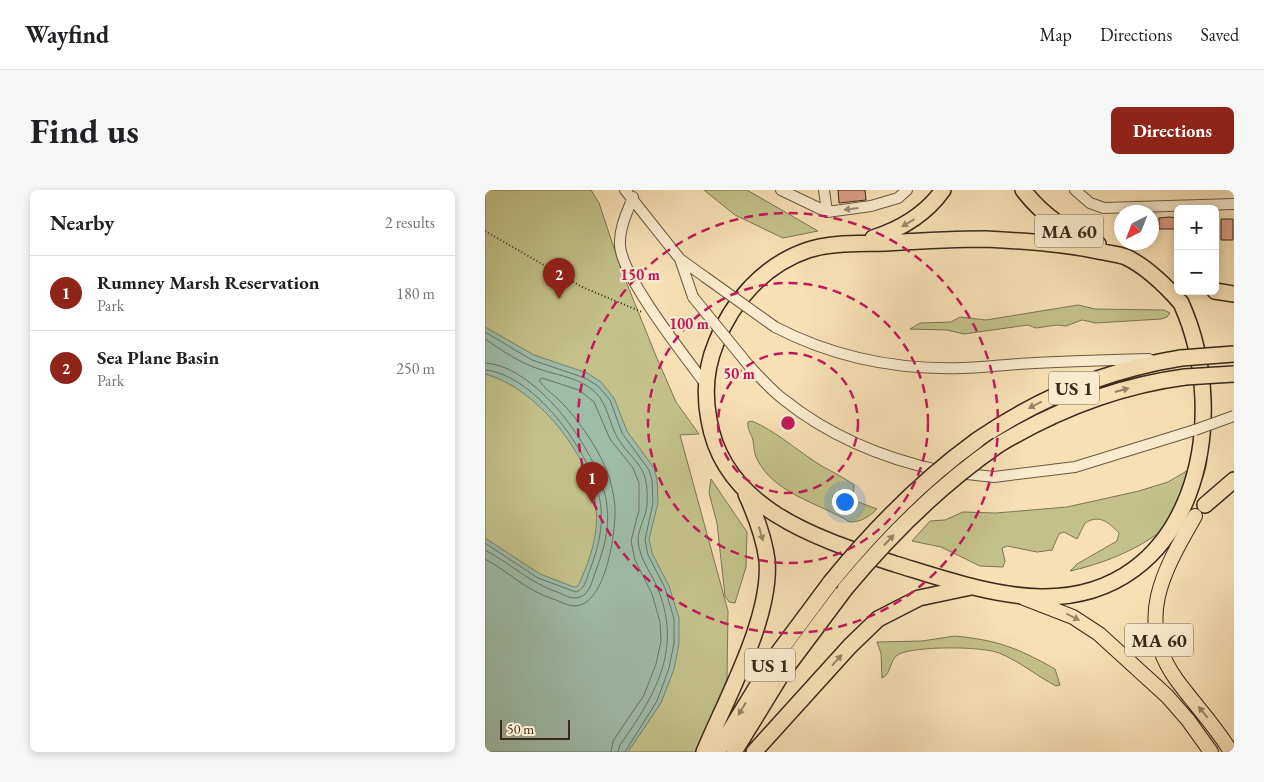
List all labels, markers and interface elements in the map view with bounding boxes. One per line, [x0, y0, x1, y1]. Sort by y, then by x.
text: Wayfind [25, 19, 109, 50]
text: Map [1040, 23, 1072, 46]
text: Directions [1100, 23, 1172, 46]
text: Saved [1200, 23, 1239, 46]
button: Directions [1111, 107, 1234, 154]
text: Find us [30, 108, 139, 153]
one-way arrow [843, 205, 859, 213]
north arrow [1114, 205, 1159, 250]
map controls [1174, 205, 1219, 295]
button: + [1174, 205, 1219, 250]
text: Nearby [50, 209, 114, 236]
text: 2 results [385, 212, 435, 233]
road number: MA 60 [1035, 214, 1103, 248]
one-way arrow [901, 218, 914, 227]
button: − [1174, 250, 1219, 295]
pin: 2 [543, 258, 575, 299]
text: 150 m [620, 265, 660, 284]
text: Rumney Marsh Reservation [97, 270, 320, 295]
text: 1 [62, 283, 70, 304]
text: 180 m [396, 283, 435, 304]
text: Park [97, 295, 124, 316]
text: 100 m [669, 314, 709, 333]
text: Sea Plane Basin [97, 345, 219, 370]
text: 2 [62, 358, 70, 379]
text: 250 m [396, 358, 435, 379]
text: 50 m [723, 364, 755, 383]
text: Park [97, 370, 124, 391]
road number: US 1 [1049, 372, 1099, 404]
one-way arrow [1114, 385, 1129, 393]
one-way arrow [1028, 401, 1043, 409]
centre of rings [779, 414, 797, 432]
pin: 1 [576, 462, 608, 503]
your location [832, 489, 858, 515]
one-way arrow [758, 526, 766, 541]
one-way arrow [883, 534, 895, 546]
one-way arrow [1066, 613, 1080, 621]
road number: MA 60 [1125, 624, 1193, 656]
road number: US 1 [745, 648, 795, 682]
one-way arrow [831, 654, 843, 666]
one-way arrow [737, 702, 746, 715]
one-way arrow [1198, 706, 1209, 719]
scale bar [500, 717, 570, 740]
text: 50 m [507, 720, 534, 738]

